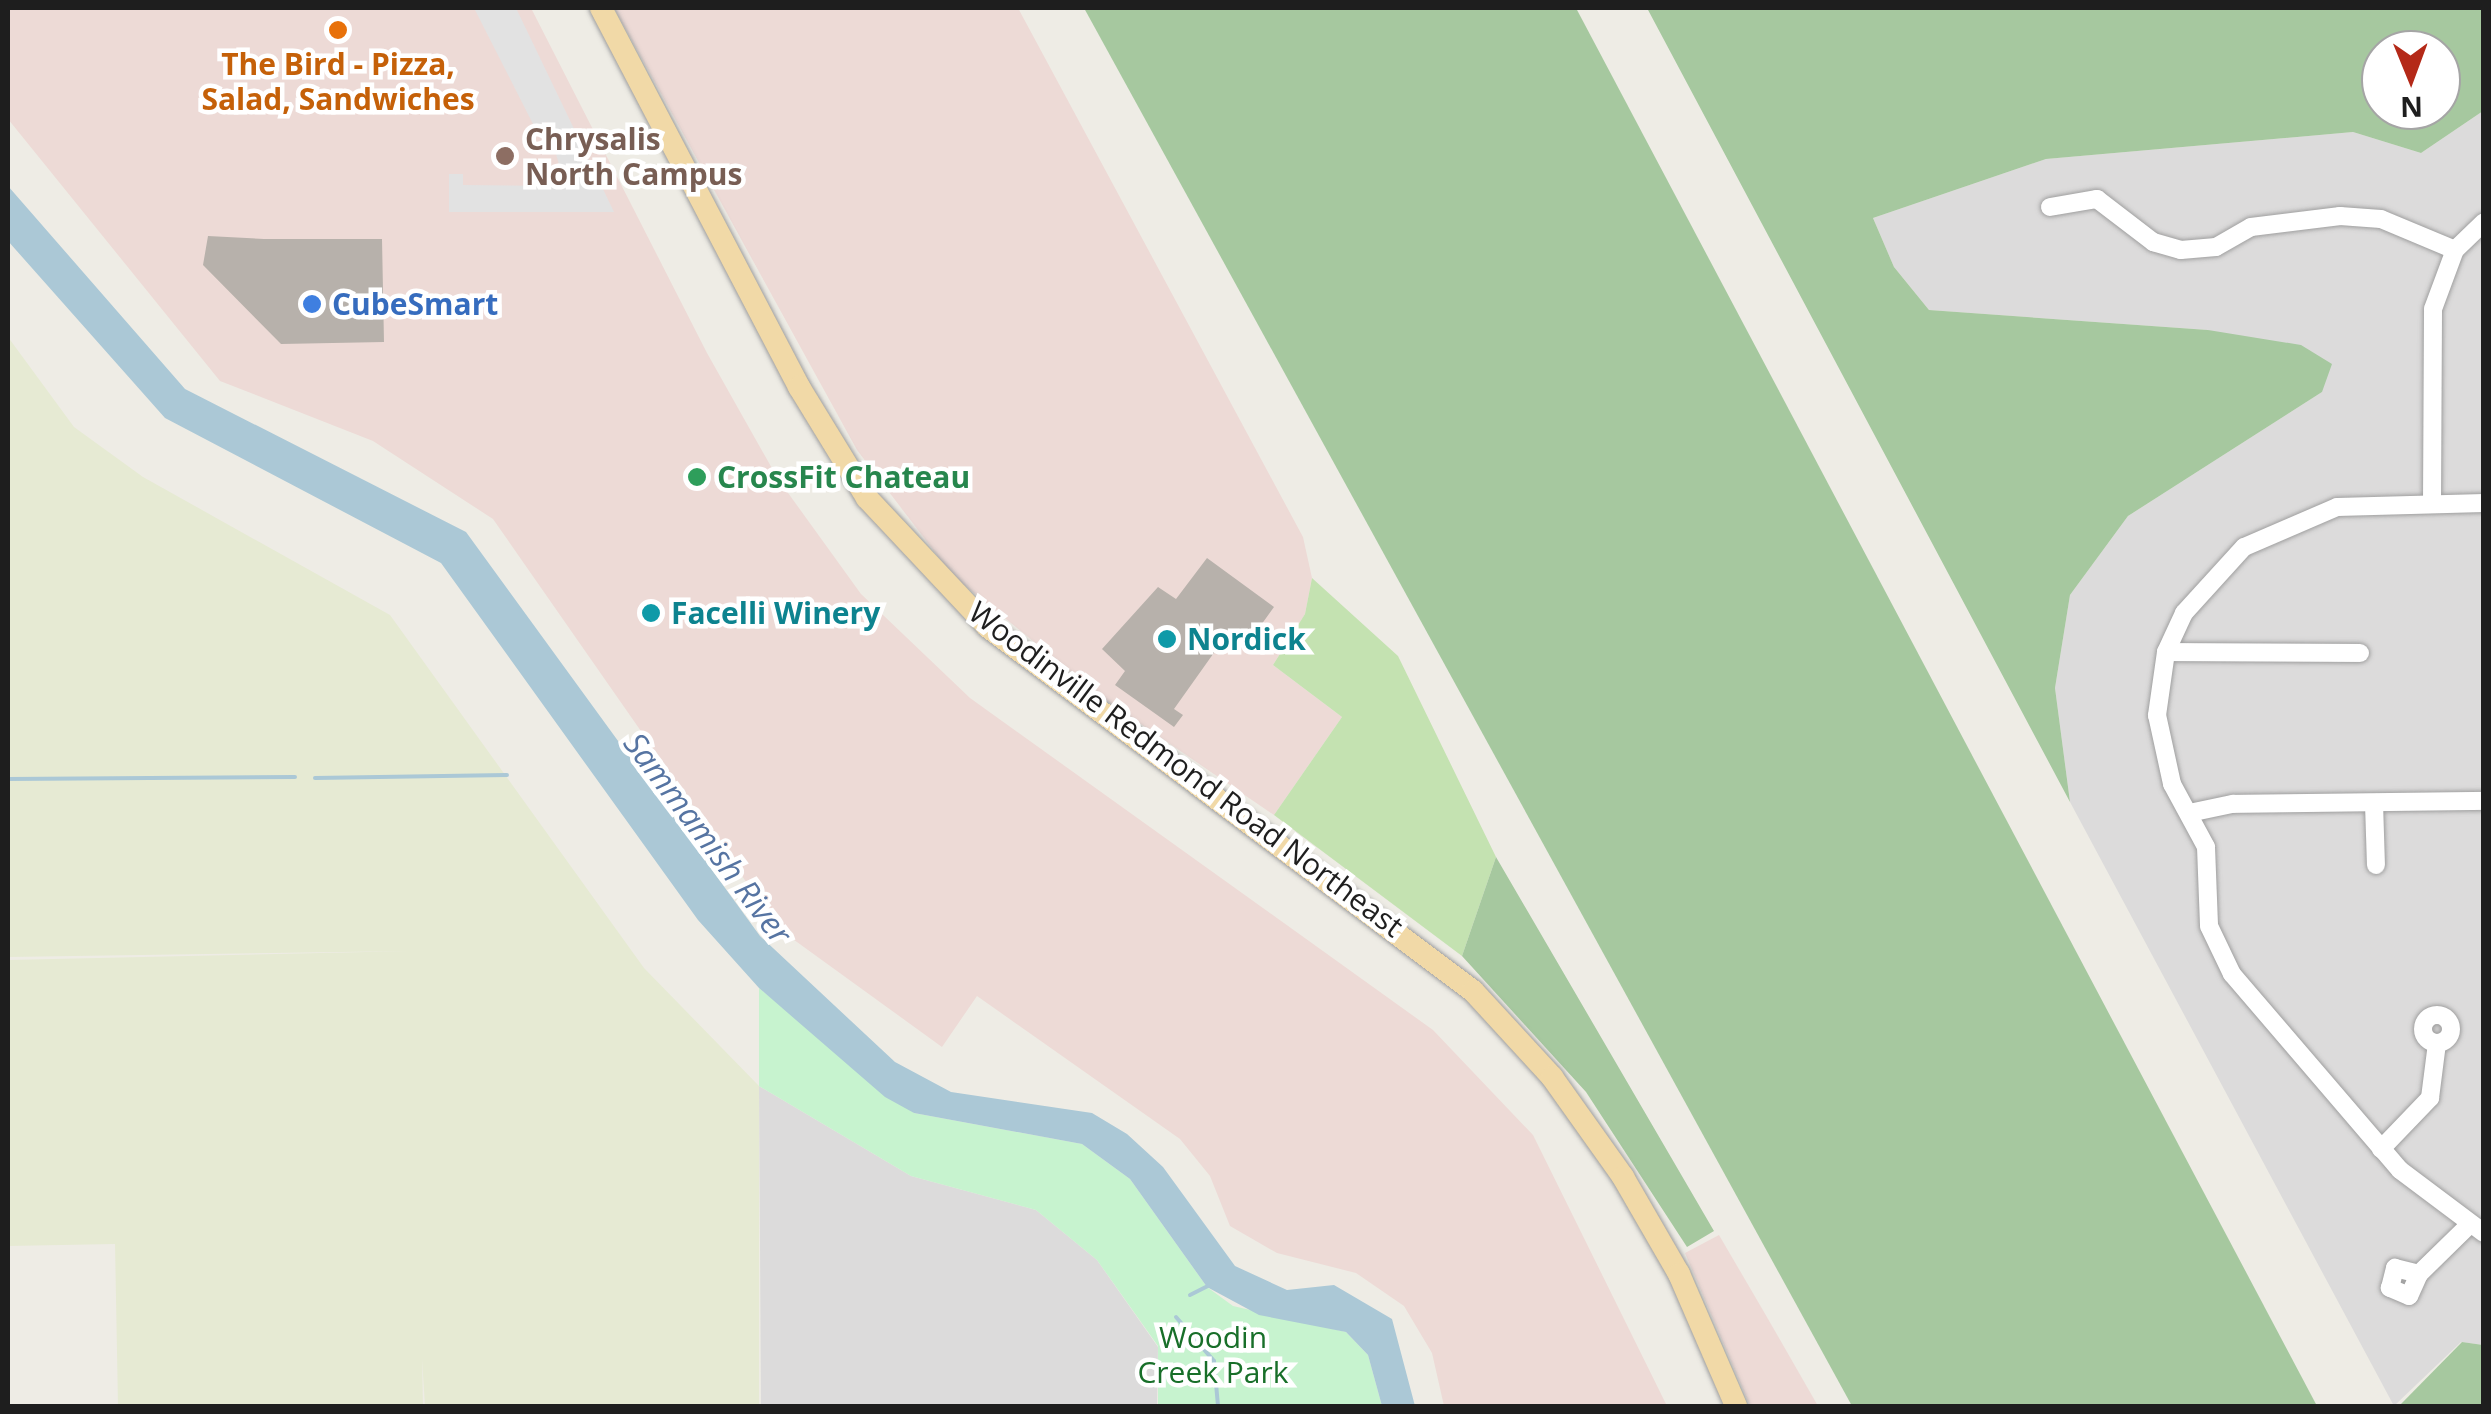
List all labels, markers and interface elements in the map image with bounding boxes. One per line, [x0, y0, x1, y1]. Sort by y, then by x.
marker: The Bird - Pizza, Salad, Sandwiches [327, 19, 349, 41]
north arrow [2361, 30, 2461, 130]
place label: The Bird - Pizza, Salad, Sandwiches [201, 46, 475, 116]
text: N [2400, 89, 2423, 127]
place label: Chrysalis North Campus [525, 121, 742, 192]
marker: Chrysalis North Campus [494, 145, 516, 167]
place label: CubeSmart [332, 286, 498, 322]
marker: CubeSmart [301, 293, 323, 315]
place label: CrossFit Chateau [717, 459, 970, 495]
marker: CrossFit Chateau [686, 466, 708, 488]
street label: Woodinville Redmond Road Northeast [962, 594, 1410, 944]
place label: Facelli Winery [671, 595, 880, 631]
marker: Facelli Winery [640, 602, 662, 624]
place label: Nordick [1187, 621, 1306, 657]
marker: Nordick [1156, 628, 1178, 650]
water label: Sammamish River [616, 725, 800, 951]
park label: Woodin Creek Park [1137, 1319, 1289, 1390]

